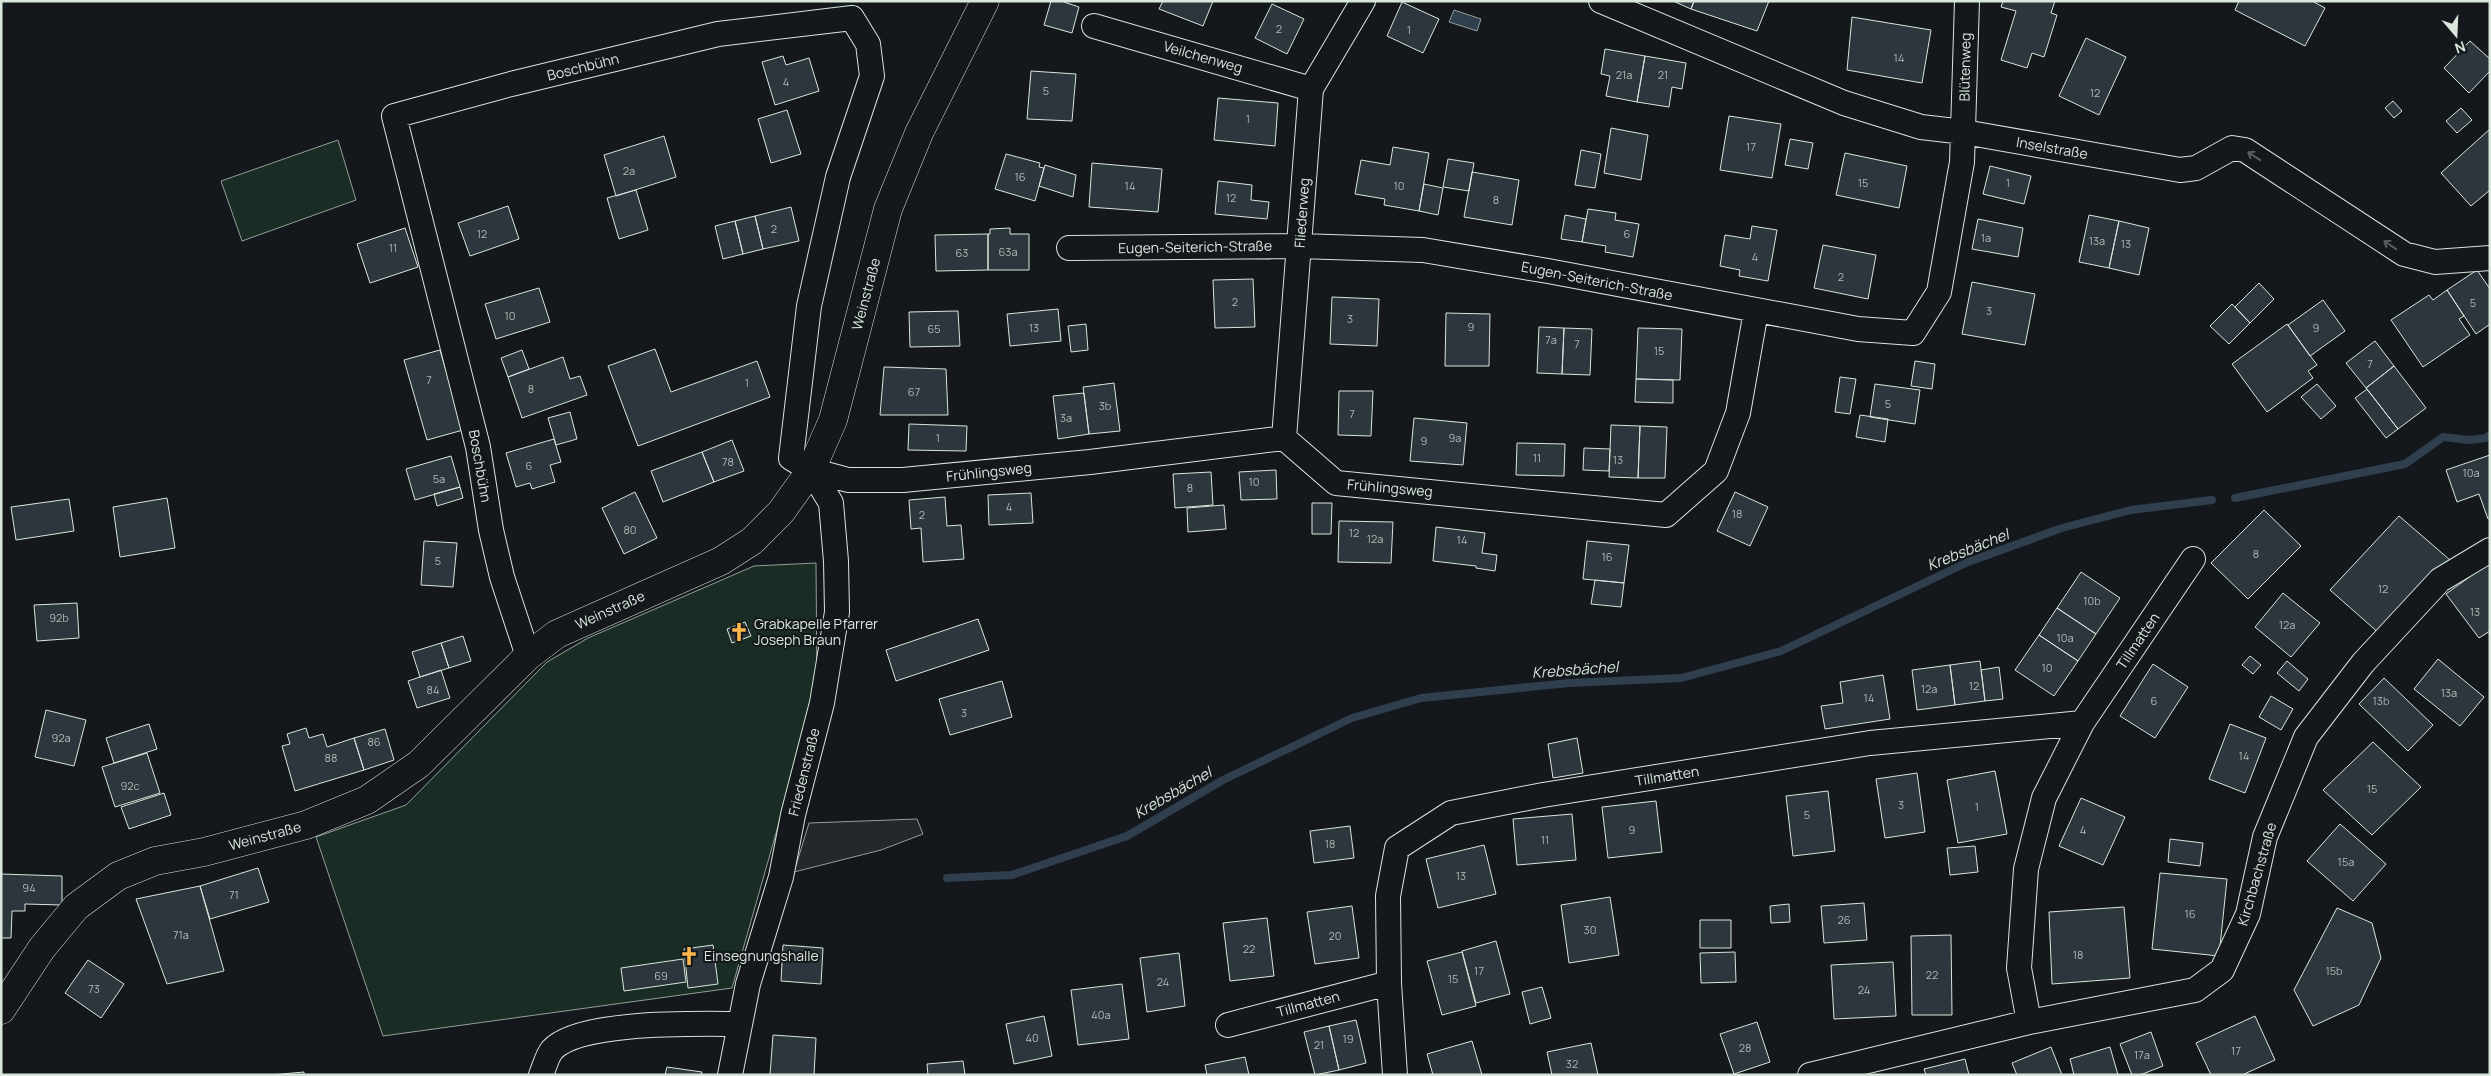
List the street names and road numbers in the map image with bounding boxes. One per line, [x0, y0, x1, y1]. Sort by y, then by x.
street label: Blütenweg [1954, 32, 1975, 102]
street label: Veilchenweg [1161, 36, 1245, 77]
street label: Boschbühn [545, 48, 621, 85]
street label: Inselstraße [2015, 132, 2089, 163]
street label: Fliederweg [1290, 177, 1313, 249]
street label: Eugen-Seiterich-Straße [1118, 236, 1272, 257]
street label: Weinstraße [847, 256, 884, 332]
street label: Eugen-Seiterich-Straße [1520, 256, 1674, 305]
street label: Boschbühn [465, 428, 496, 504]
street label: Frühlingsweg [945, 458, 1033, 485]
street label: Frühlingsweg [1346, 474, 1434, 501]
street label: Weinstraße [572, 586, 648, 633]
street label: Tillmatten [2112, 609, 2163, 673]
street label: Friedenstraße [783, 726, 824, 818]
street label: Tillmatten [1634, 761, 1700, 790]
street label: Weinstraße [227, 817, 303, 854]
street label: Kirchbachstraße [2233, 820, 2280, 928]
street label: Tillmatten [1274, 986, 1341, 1021]

